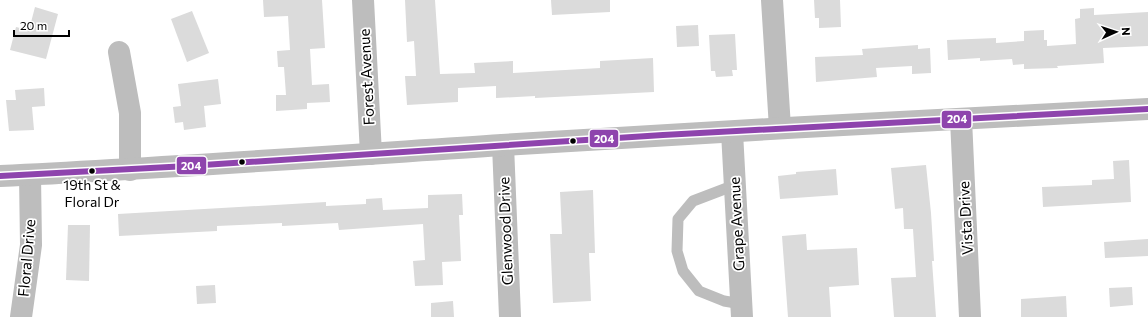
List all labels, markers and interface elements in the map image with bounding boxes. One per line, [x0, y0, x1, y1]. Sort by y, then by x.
scale bar [14, 12, 69, 38]
north arrow [1096, 12, 1136, 52]
text: 20 m [20, 18, 47, 32]
text: N [1120, 27, 1133, 36]
street label: Forest Avenue [354, 28, 378, 126]
line badge: 204 [941, 110, 972, 129]
text: 204 [947, 112, 967, 125]
line badge: 204 [589, 129, 619, 148]
text: 204 [594, 132, 614, 145]
unlabelled marker [568, 136, 578, 146]
line badge: 204 [176, 156, 207, 175]
unlabelled marker [237, 157, 247, 167]
text: 204 [181, 159, 201, 172]
marker: 19th St & Floral Dr [87, 166, 97, 176]
place label: 19th St & Floral Dr [63, 176, 122, 210]
street label: Glenwood Drive [494, 176, 516, 286]
street label: Grape Avenue [725, 176, 747, 272]
street label: Vista Drive [954, 181, 976, 255]
street label: Floral Drive [14, 218, 38, 298]

